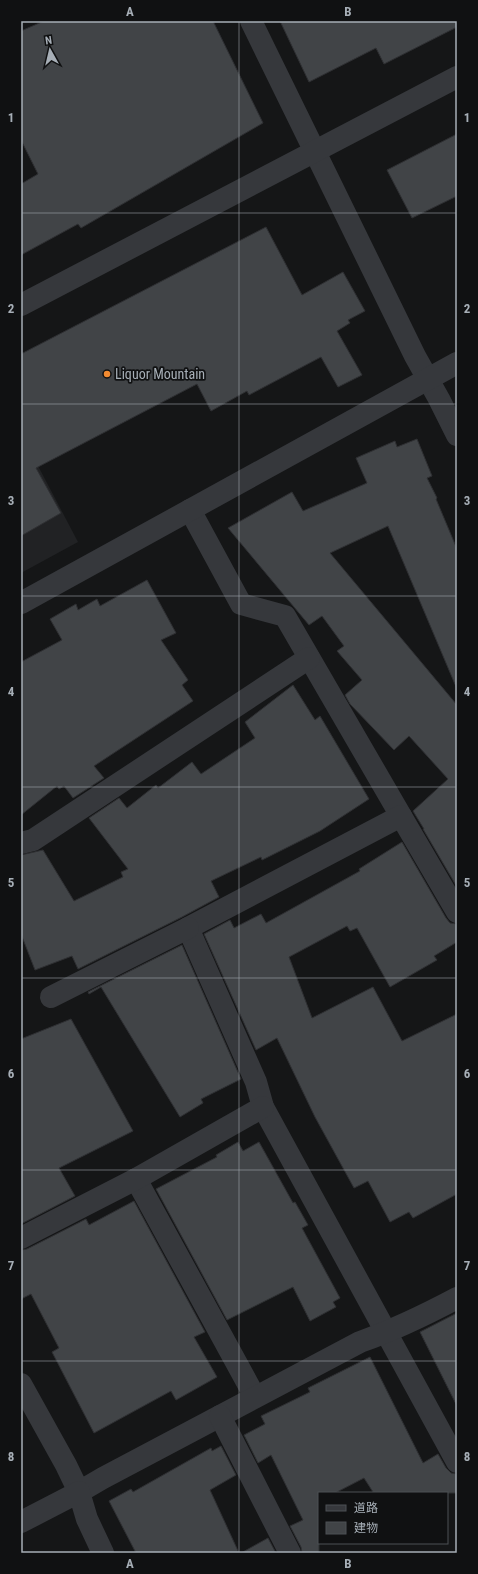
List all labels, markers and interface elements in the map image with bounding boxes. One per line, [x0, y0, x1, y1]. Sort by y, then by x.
text: A [126, 4, 134, 19]
text: B [344, 4, 352, 19]
north arrow [30, 30, 70, 70]
text: N [44, 34, 53, 47]
text: 1 [8, 110, 14, 125]
text: 1 [464, 110, 470, 125]
text: 2 [8, 301, 15, 316]
text: 2 [464, 301, 471, 316]
place label: Liquor Mountain [115, 366, 205, 382]
marker: Liquor Mountain [102, 369, 112, 379]
text: 3 [8, 493, 14, 508]
text: 3 [464, 493, 470, 508]
text: 4 [8, 684, 15, 699]
text: 4 [464, 684, 471, 699]
text: 5 [8, 875, 15, 890]
text: 5 [464, 875, 471, 890]
text: 6 [8, 1066, 15, 1081]
text: 6 [464, 1066, 471, 1081]
text: 7 [8, 1258, 15, 1273]
text: 7 [464, 1258, 471, 1273]
text: 8 [8, 1449, 14, 1464]
text: 8 [464, 1449, 470, 1464]
legend [318, 1492, 448, 1544]
text: 道路 [354, 1501, 378, 1515]
text: 建物 [354, 1521, 378, 1535]
text: A [126, 1556, 134, 1571]
text: B [344, 1556, 352, 1571]

